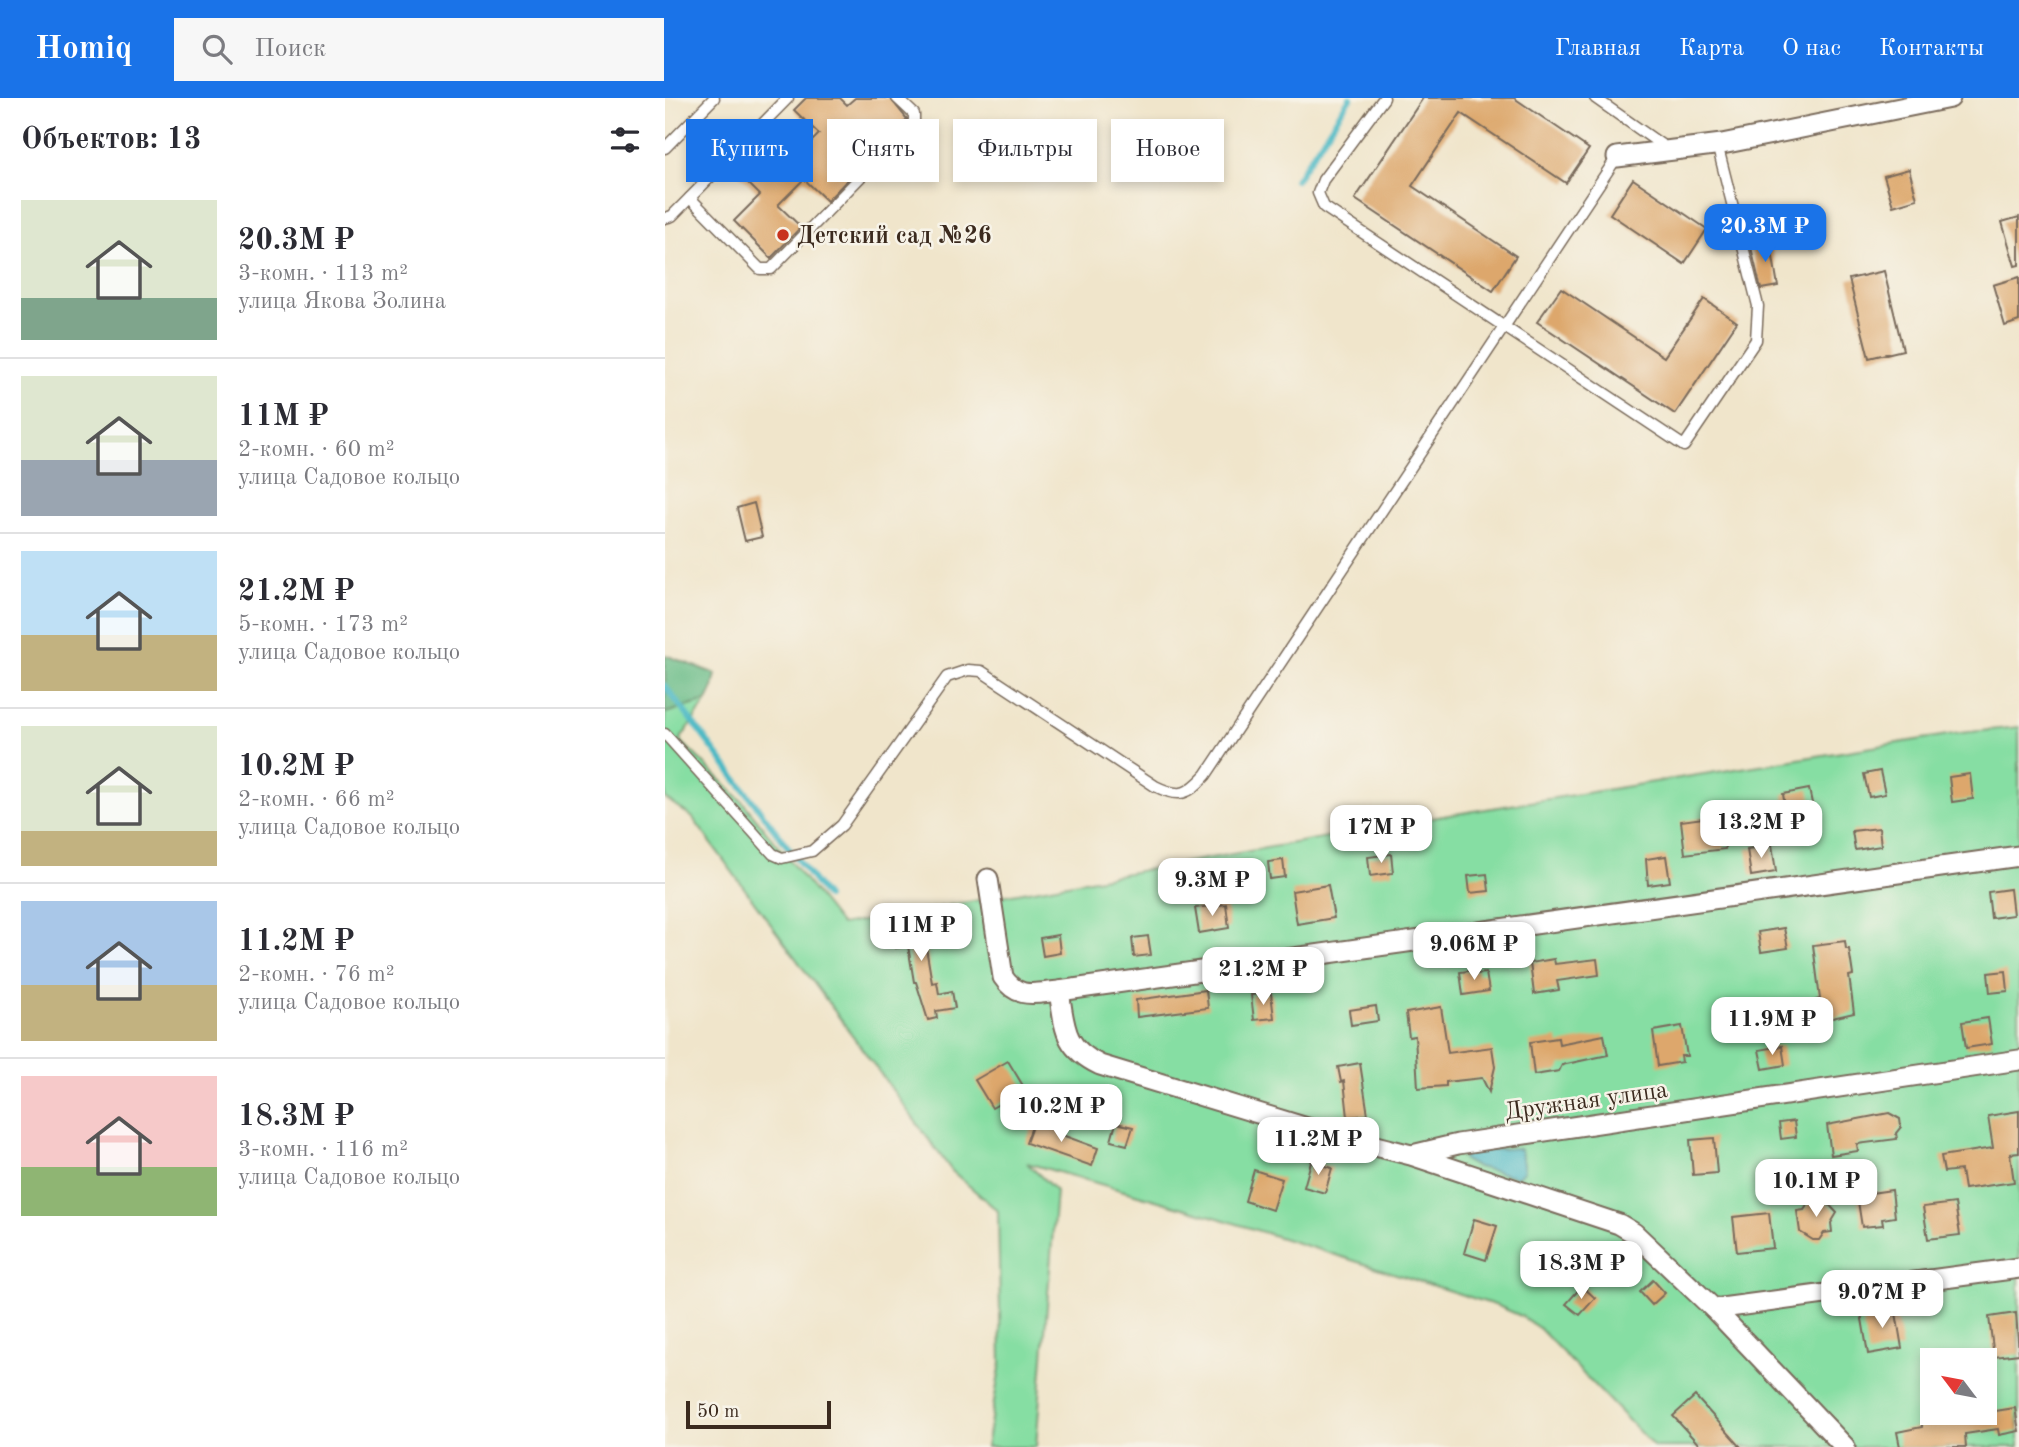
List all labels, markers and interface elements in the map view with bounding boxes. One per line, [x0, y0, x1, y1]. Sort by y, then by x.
search box [174, 18, 664, 81]
icon: search [198, 30, 236, 68]
text: Homiq [35, 33, 132, 66]
text: Поиск [254, 36, 326, 62]
text: Главная [1555, 37, 1641, 61]
text: Карта [1679, 37, 1744, 61]
text: О нас [1782, 37, 1841, 61]
text: Контакты [1879, 37, 1984, 61]
chip: Купить [686, 119, 813, 182]
chip: Снять [827, 119, 939, 182]
chip: Фильтры [953, 119, 1097, 182]
chip: Новое [1111, 119, 1224, 182]
icon: filters [606, 121, 644, 159]
text: Объектов: 13 [21, 125, 201, 155]
pin: 20.3M ₽ [1700, 204, 1830, 264]
text: 20.3M ₽ [1720, 215, 1810, 238]
place label: Детский сад №26 [797, 225, 992, 249]
text: 20.3M ₽ [238, 226, 355, 256]
marker: Детский сад №26 [775, 227, 791, 243]
icon: home [77, 228, 161, 312]
text: 3-комн. · 113 m² [238, 262, 408, 285]
text: улица Якова Золина [238, 290, 446, 313]
text: 11M ₽ [238, 402, 329, 432]
icon: home [77, 404, 161, 488]
text: 2-комн. · 60 m² [238, 438, 395, 461]
text: улица Садовое кольцо [238, 466, 460, 489]
text: 21.2M ₽ [238, 577, 355, 607]
icon: home [77, 579, 161, 663]
text: 5-комн. · 173 m² [238, 613, 408, 636]
text: улица Садовое кольцо [238, 641, 460, 664]
text: 10.2M ₽ [238, 752, 355, 782]
icon: home [77, 754, 161, 838]
text: 2-комн. · 66 m² [238, 788, 395, 811]
pin: 13.2M ₽ [1696, 800, 1826, 860]
pin: 17M ₽ [1332, 806, 1430, 865]
text: 13.2M ₽ [1716, 811, 1806, 834]
text: улица Садовое кольцо [238, 816, 460, 839]
text: 17M ₽ [1346, 816, 1416, 839]
pin: 9.3M ₽ [1155, 858, 1269, 918]
text: 9.3M ₽ [1174, 869, 1250, 892]
pin: 11M ₽ [872, 904, 970, 963]
text: 11M ₽ [886, 914, 956, 937]
pin: 9.06M ₽ [1409, 922, 1539, 982]
text: 11.2M ₽ [238, 927, 355, 957]
icon: home [77, 929, 161, 1013]
text: 9.06M ₽ [1429, 933, 1519, 956]
pin: 21.2M ₽ [1198, 948, 1328, 1007]
text: 21.2M ₽ [1218, 958, 1308, 981]
text: 2-комн. · 76 m² [238, 963, 395, 986]
text: улица Садовое кольцо [238, 991, 460, 1014]
pin: 11.9M ₽ [1707, 998, 1837, 1057]
text: 11.9M ₽ [1727, 1008, 1817, 1031]
street label: Дружная улица [1503, 1079, 1669, 1125]
pin: 10.2M ₽ [996, 1084, 1126, 1144]
text: 10.2M ₽ [1016, 1095, 1106, 1118]
text: 18.3M ₽ [238, 1102, 355, 1132]
icon: home [77, 1104, 161, 1188]
pin: 11.2M ₽ [1253, 1118, 1383, 1177]
text: 11.2M ₽ [1273, 1128, 1363, 1151]
text: 3-комн. · 116 m² [238, 1138, 408, 1161]
pin: 10.1M ₽ [1751, 1160, 1881, 1219]
text: улица Садовое кольцо [238, 1166, 460, 1189]
text: 10.1M ₽ [1771, 1170, 1861, 1193]
pin: 18.3M ₽ [1516, 1242, 1646, 1301]
text: 18.3M ₽ [1536, 1252, 1626, 1275]
pin: 9.07M ₽ [1817, 1270, 1947, 1330]
text: 9.07M ₽ [1837, 1281, 1927, 1304]
north arrow [1920, 1348, 1997, 1424]
map controls [1920, 1348, 1997, 1425]
scale bar [686, 1398, 831, 1430]
text: 50 m [697, 1403, 739, 1422]

